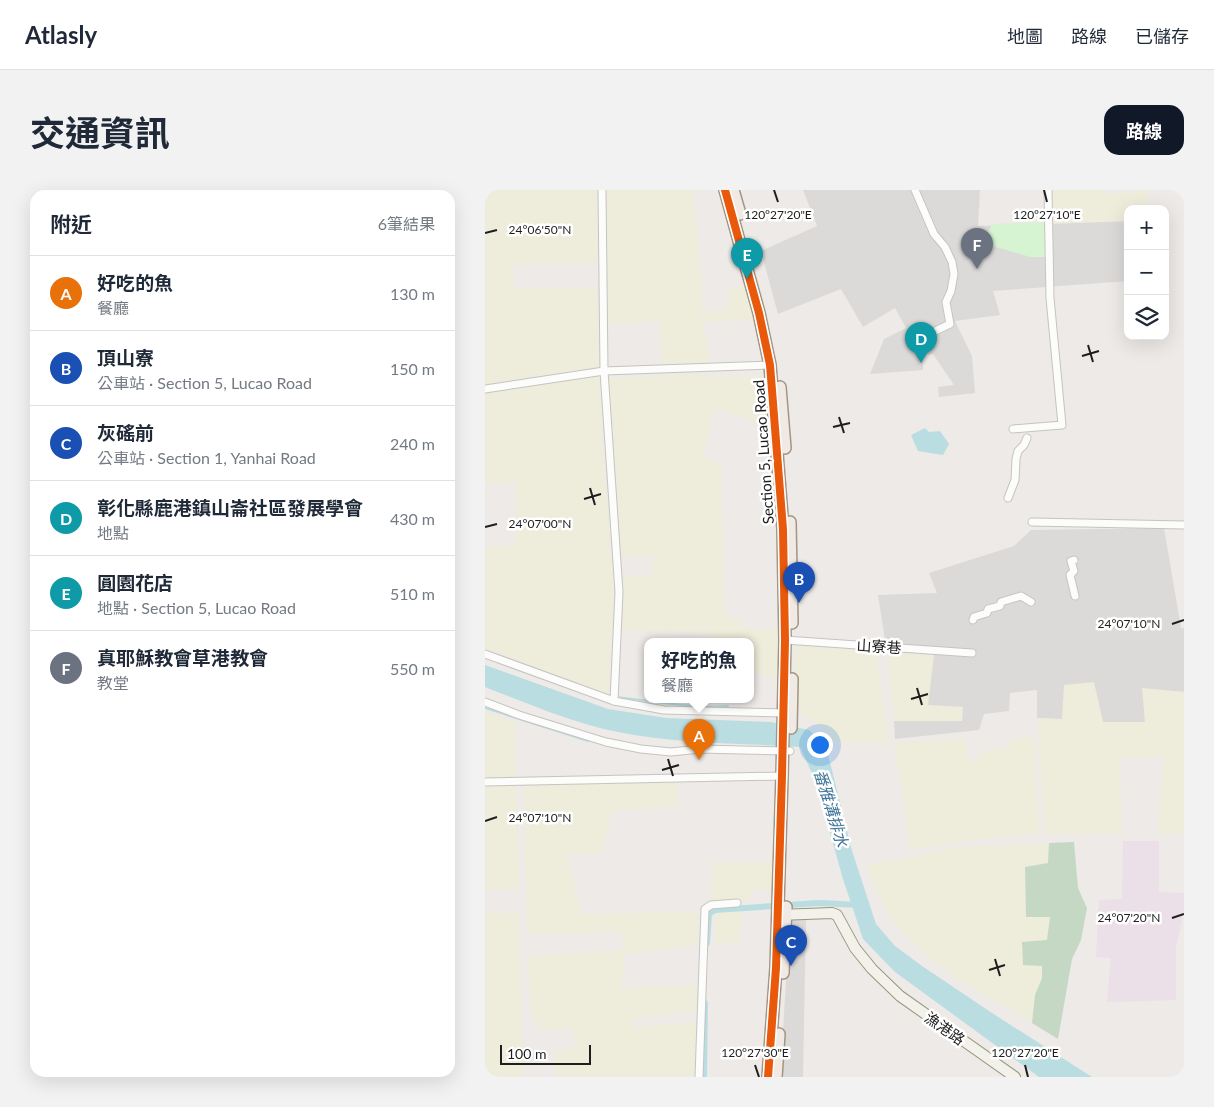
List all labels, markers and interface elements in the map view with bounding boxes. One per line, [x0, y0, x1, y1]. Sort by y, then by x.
text: Atlasly [25, 20, 97, 49]
text: 地圖 [1007, 25, 1043, 47]
text: 路線 [1071, 25, 1107, 47]
text: 已儲存 [1135, 25, 1189, 47]
button: 路線 [1104, 105, 1184, 155]
text: 交通資訊 [30, 111, 170, 153]
map controls [1124, 205, 1169, 340]
button: + [1124, 205, 1169, 250]
text: 120°27'20"E [744, 207, 812, 222]
text: 120°27'10"E [1013, 207, 1081, 222]
text: 附近 [50, 211, 92, 236]
text: 6筆結果 [378, 214, 435, 233]
text: 24°06'50"N [509, 222, 571, 237]
pin: F [961, 228, 993, 269]
pin: E [731, 238, 763, 279]
button: − [1124, 250, 1169, 295]
text: 好吃的魚 [97, 271, 173, 294]
text: A [60, 284, 72, 303]
text: 130 m [390, 284, 435, 303]
button: layers [1124, 295, 1169, 340]
text: 餐廳 [97, 298, 129, 317]
pin: D [905, 322, 937, 363]
text: 頂山寮 [97, 346, 154, 369]
text: B [61, 359, 71, 378]
text: 150 m [390, 359, 435, 378]
text: 公車站 · Section 5, Lucao Road [97, 373, 312, 392]
street label: Section 5, Lucao Road [749, 379, 777, 525]
text: 灰磘前 [97, 421, 154, 444]
text: C [61, 434, 71, 453]
text: 240 m [390, 434, 435, 453]
text: 公車站 · Section 1, Yanhai Road [97, 448, 316, 467]
text: 彰化縣鹿港鎮山崙社區發展學會 [97, 496, 363, 519]
text: D [60, 509, 72, 528]
text: 430 m [390, 509, 435, 528]
text: 24°07'00"N [509, 516, 571, 531]
text: 地點 [97, 523, 129, 542]
pin: B [783, 562, 815, 603]
text: 圓園花店 [97, 571, 173, 594]
text: E [61, 584, 71, 603]
text: 510 m [390, 584, 435, 603]
text: 地點 · Section 5, Lucao Road [97, 598, 296, 617]
text: 24°07'10"N [1098, 616, 1160, 631]
street label: 山寮巷 [856, 636, 902, 656]
popup [644, 638, 754, 703]
text: 真耶穌教會草港教會 [97, 646, 268, 669]
text: 好吃的魚 [661, 648, 737, 671]
text: F [61, 659, 71, 678]
text: 550 m [390, 659, 435, 678]
text: 教堂 [97, 673, 129, 692]
text: 餐廳 [661, 675, 693, 694]
pin: A [683, 719, 715, 760]
your location [807, 732, 833, 758]
water label: 番雅溝排水 [811, 767, 853, 850]
text: 24°07'10"N [509, 810, 571, 825]
text: 24°07'20"N [1098, 910, 1160, 925]
pin: C [775, 925, 807, 966]
street label: 漁港路 [921, 1008, 969, 1048]
scale bar [500, 1042, 591, 1065]
text: 100 m [507, 1045, 546, 1062]
text: 120°27'30"E [721, 1045, 789, 1060]
text: 120°27'20"E [991, 1045, 1059, 1060]

